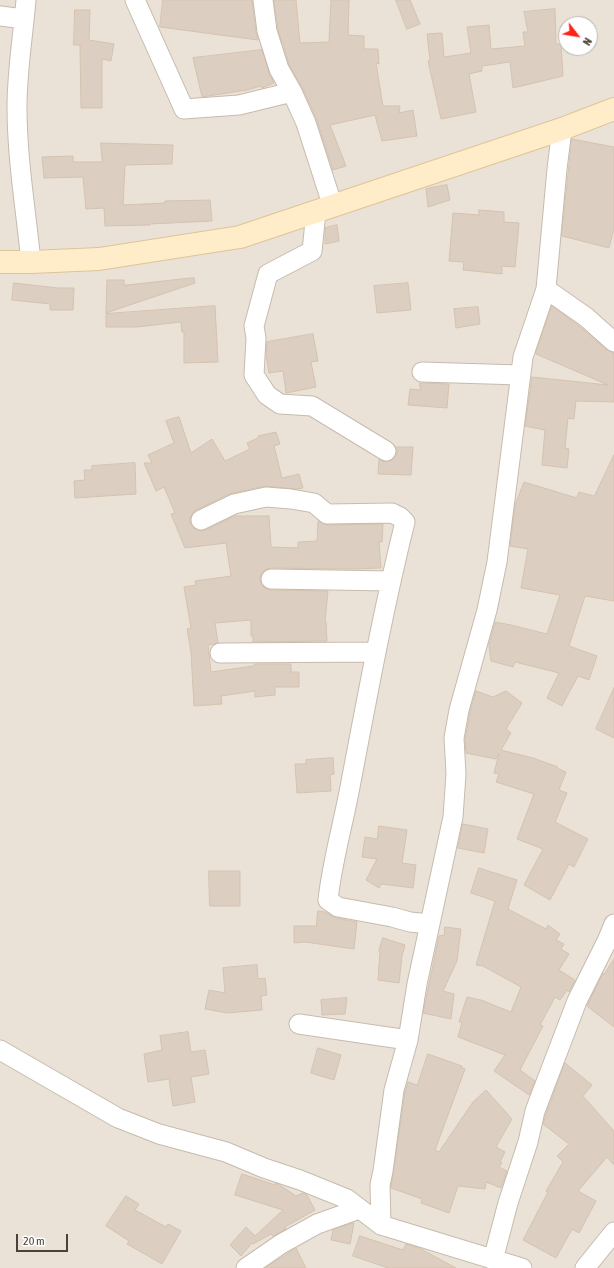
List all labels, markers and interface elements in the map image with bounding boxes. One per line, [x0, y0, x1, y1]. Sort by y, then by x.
north arrow [558, 16, 598, 56]
text: N [581, 36, 594, 48]
scale bar [18, 1226, 70, 1252]
text: 20 m [23, 1234, 45, 1248]

